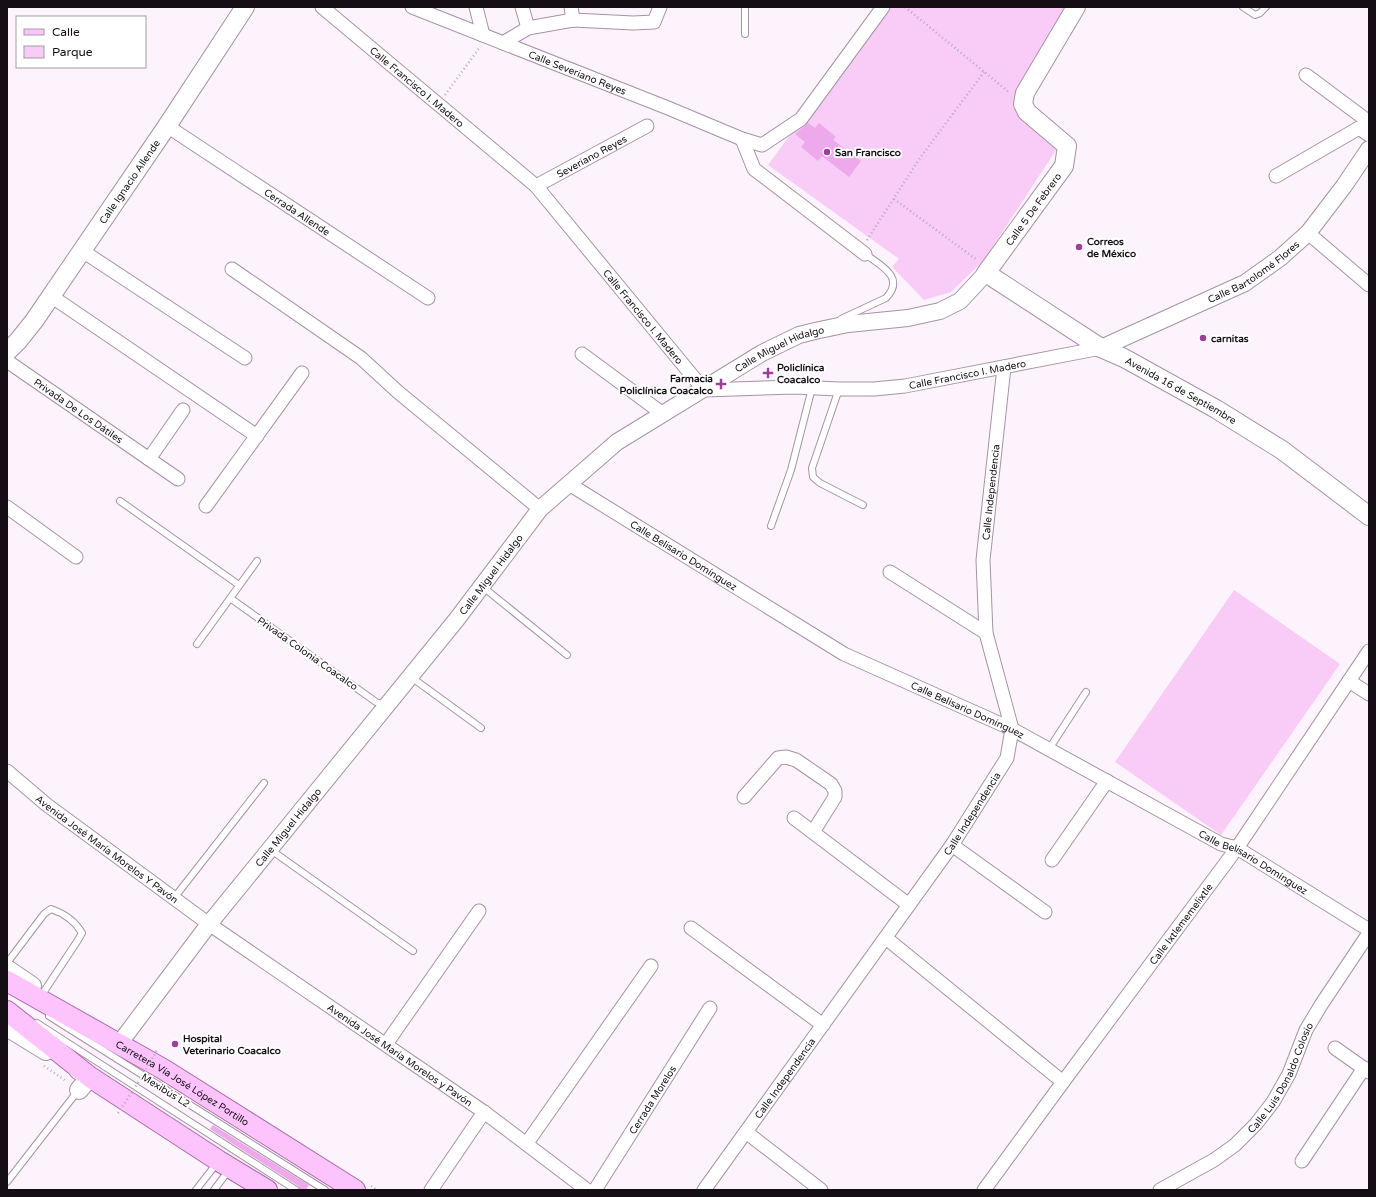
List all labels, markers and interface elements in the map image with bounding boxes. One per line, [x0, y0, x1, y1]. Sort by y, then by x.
legend [16, 16, 146, 68]
text: Calle [52, 25, 80, 39]
text: Parque [52, 45, 93, 59]
street label: Calle Francisco I. Madero [367, 45, 466, 130]
street label: Calle Severiano Reyes [527, 49, 628, 98]
street label: Severiano Reyes [555, 133, 629, 181]
street label: Calle Ignacio Allende [97, 137, 163, 226]
marker: San Francisco [822, 147, 832, 157]
place label: San Francisco [835, 147, 901, 159]
street label: Calle 5 De Febrero [1003, 171, 1064, 248]
street label: Cerrada Allende [261, 187, 332, 239]
place label: Correos de México [1087, 236, 1136, 260]
street label: Calle Bartolomé Flores [1206, 239, 1302, 306]
marker: Correos de México [1074, 242, 1084, 252]
street label: Calle Francisco I. Madero [600, 267, 685, 367]
street label: Calle Miguel Hidalgo [733, 324, 825, 375]
marker: carnitas [1198, 333, 1208, 343]
place label: carnitas [1211, 333, 1249, 345]
street label: Avenida 16 de Septiembre [1123, 355, 1239, 427]
street label: Calle Francisco I. Madero [908, 358, 1027, 392]
place label: Policlínica Coacalco [777, 362, 825, 386]
marker: Policlínica Coacalco [762, 367, 774, 379]
place label: Farmacia Policlínica Coacalco [620, 373, 713, 397]
street label: Privada De Los Dátiles [31, 376, 125, 446]
marker: Farmacia Policlínica Coacalco [716, 379, 726, 389]
street label: Calle Independencia [980, 444, 1003, 541]
street label: Calle Belisario Domínguez [628, 518, 739, 593]
street label: Calle Miguel Hidalgo [457, 532, 526, 618]
street label: Privada Colonia Coacalco [255, 615, 360, 693]
street label: Calle Belisario Domínguez [909, 680, 1026, 742]
street label: Calle Independencia [941, 770, 1003, 858]
street label: Calle Miguel Hidalgo [253, 786, 324, 869]
street label: Avenida José María Morelos Y Pavón [33, 793, 180, 906]
street label: Calle Belisario Domínguez [1196, 828, 1310, 897]
street label: Calle Ixtlememelixtle [1147, 881, 1216, 967]
street label: Avenida José María Morelos y Pavón [325, 1002, 474, 1109]
street label: Calle Luis Donaldo Colosio [1245, 1020, 1316, 1136]
place label: Hospital Veterinario Coacalco [183, 1033, 281, 1057]
street label: Calle Independencia [752, 1036, 818, 1121]
street label: Carretera Vía José López Portillo [113, 1039, 251, 1129]
marker: Hospital Veterinario Coacalco [170, 1039, 180, 1049]
street label: Cerrada Morelos [627, 1063, 679, 1137]
street label: Mexibús L2 [139, 1071, 192, 1110]

